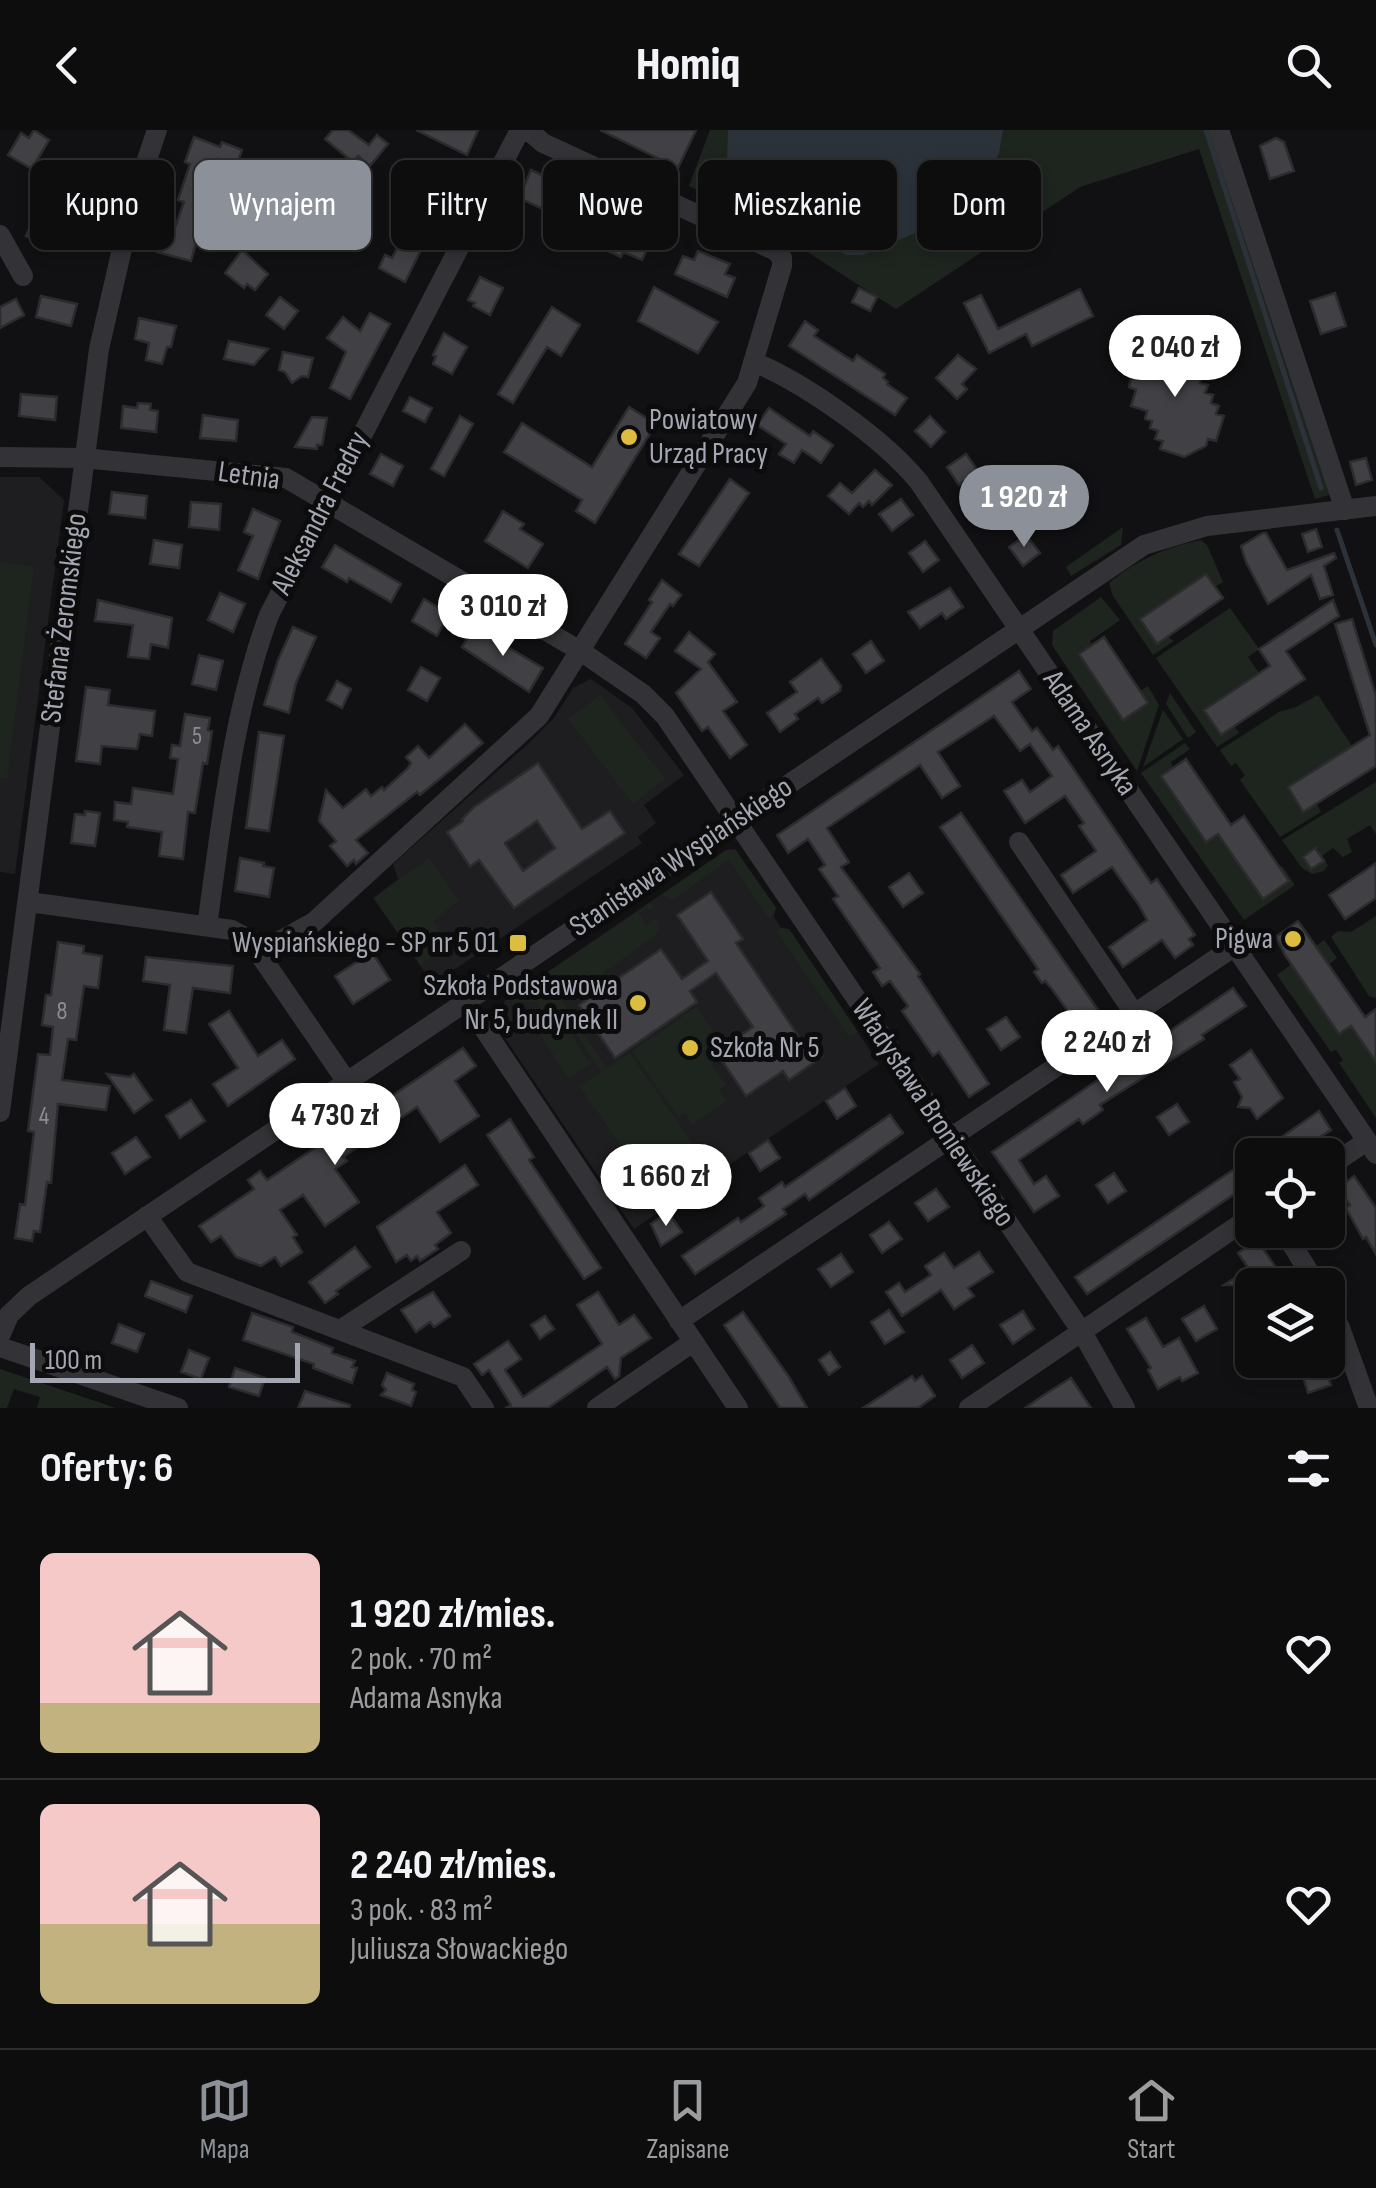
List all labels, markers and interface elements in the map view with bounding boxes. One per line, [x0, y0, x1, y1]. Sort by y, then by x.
icon: back [40, 38, 95, 93]
text: Homiq [636, 38, 740, 93]
icon: search [1281, 38, 1336, 93]
chip: Kupno [30, 160, 174, 250]
chip: Wynajem [194, 160, 371, 250]
chip: Filtry [391, 160, 523, 250]
chip: Nowe [543, 160, 678, 250]
chip: Mieszkanie [698, 160, 897, 250]
chip: Dom [917, 160, 1041, 250]
pin: 2 040 zł [1072, 315, 1278, 400]
text: 2 040 zł [1131, 328, 1219, 367]
place label: Powiatowy Urząd Pracy [649, 402, 768, 472]
street label: Aleksandra Fredry [263, 425, 377, 602]
marker: Powiatowy Urząd Pracy [618, 426, 640, 448]
street label: Letnia [216, 454, 282, 498]
pin: 1 920 zł [921, 465, 1127, 550]
text: 1 920 zł [981, 478, 1067, 517]
street label: Stefana Żeromskiego [33, 511, 95, 725]
pin: 3 010 zł [400, 574, 606, 659]
text: 3 010 zł [460, 587, 546, 626]
street label: Adama Asnyka [1035, 663, 1145, 802]
house number: 5 [192, 721, 202, 752]
street label: Stanisława Wyspiańskiego [563, 769, 799, 945]
place label: Pigwa [1215, 921, 1273, 957]
place label: Wyspiańskiego - SP nr 5 01 [232, 925, 498, 961]
marker: Pigwa [1282, 928, 1304, 950]
marker: Wyspiańskiego - SP nr 5 01 [507, 932, 529, 954]
place label: Szkoła Podstawowa Nr 5, budynek II [423, 968, 618, 1038]
marker: Szkoła Podstawowa Nr 5, budynek II [627, 992, 649, 1014]
street label: Władysława Broniewskiego [844, 992, 1022, 1234]
house number: 8 [57, 996, 67, 1027]
pin: 2 240 zł [1004, 1010, 1210, 1095]
text: 2 240 zł [1064, 1023, 1150, 1062]
place label: Szkoła Nr 5 [710, 1030, 820, 1066]
marker: Szkoła Nr 5 [679, 1037, 701, 1059]
pin: 4 730 zł [232, 1083, 438, 1168]
text: 4 730 zł [291, 1096, 379, 1135]
house number: 4 [39, 1101, 49, 1132]
map controls [1235, 1138, 1345, 1378]
button: locate [1235, 1138, 1345, 1248]
pin: 1 660 zł [563, 1144, 769, 1229]
text: 1 660 zł [623, 1157, 709, 1196]
button: layers [1235, 1268, 1345, 1378]
scale bar [30, 1338, 300, 1382]
text: 100 m [45, 1344, 102, 1377]
icon: filters [1281, 1441, 1336, 1496]
text: Oferty: 6 [40, 1443, 173, 1494]
text: 1 920 zł/mies. [350, 1589, 555, 1640]
icon: home [120, 1593, 240, 1713]
icon: heart [1281, 1626, 1336, 1681]
text: 2 pok. · 70 m² [350, 1640, 492, 1679]
text: Adama Asnyka [350, 1679, 503, 1718]
text: 2 240 zł/mies. [350, 1840, 557, 1891]
icon: home [120, 1844, 240, 1964]
icon: heart [1281, 1877, 1336, 1932]
text: 3 pok. · 83 m² [350, 1891, 493, 1930]
text: Juliusza Słowackiego [350, 1930, 568, 1969]
tab: Mapa [197, 2073, 252, 2166]
tab: Zapisane [647, 2073, 729, 2166]
tab: Start [1124, 2073, 1179, 2166]

